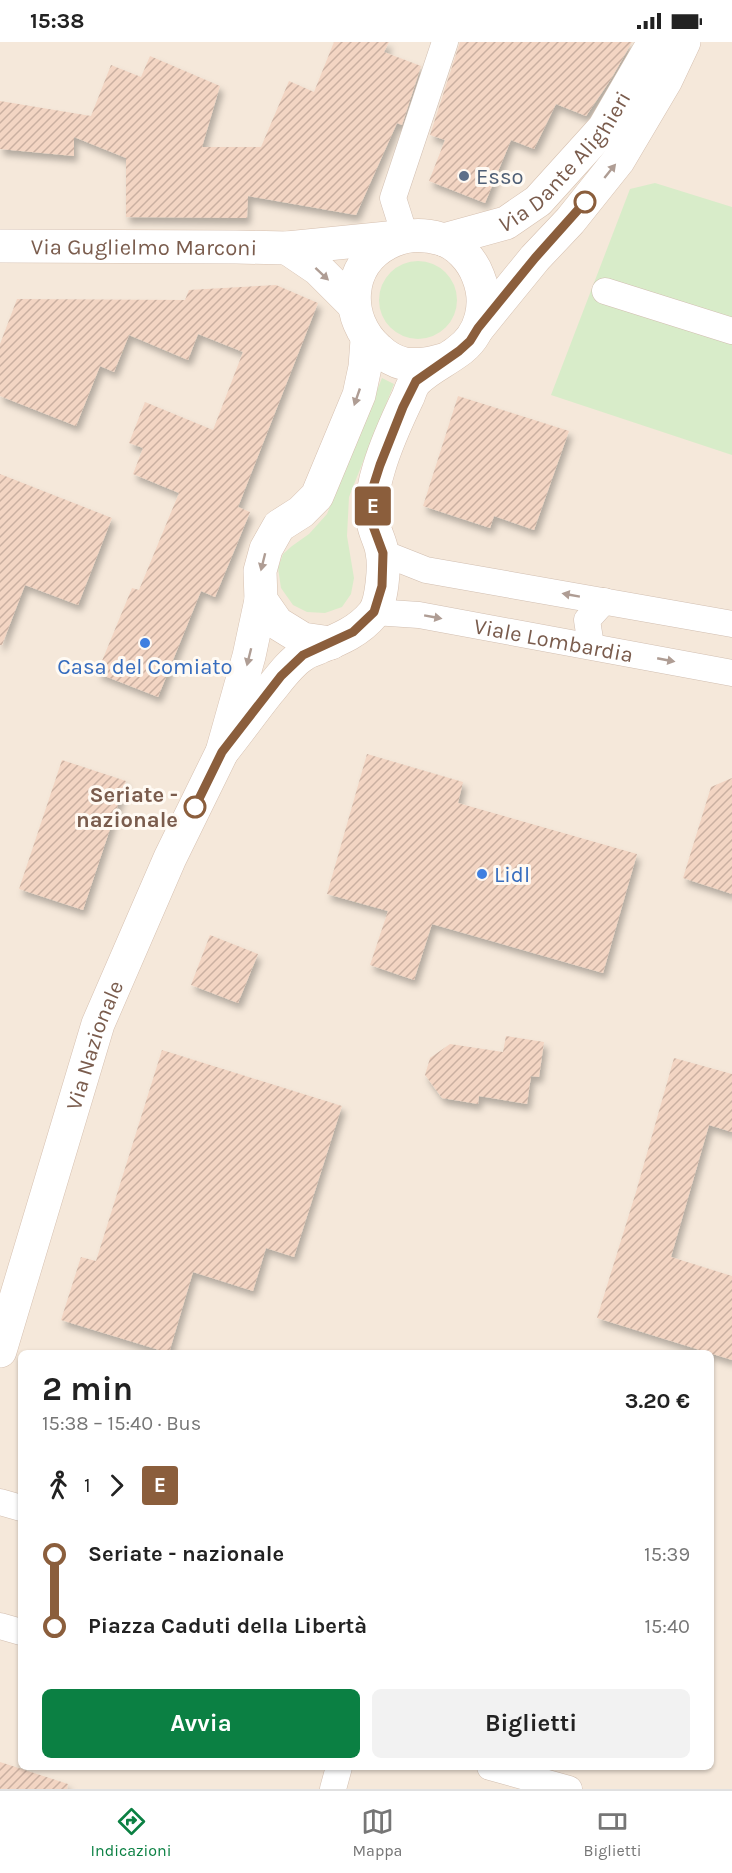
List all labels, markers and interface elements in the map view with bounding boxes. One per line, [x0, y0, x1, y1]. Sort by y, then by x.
text: 15:38 [30, 8, 84, 34]
street label: Via Dante Alighieri [497, 87, 637, 238]
one-way arrow [604, 163, 617, 179]
place label: Esso [476, 164, 524, 190]
marker: Esso [457, 169, 471, 183]
unlabelled marker [574, 191, 596, 213]
street label: Via Guglielmo Marconi [31, 234, 257, 261]
one-way arrow [315, 267, 330, 281]
one-way arrow [352, 388, 362, 406]
line badge: E [354, 486, 392, 526]
text: E [367, 494, 379, 518]
one-way arrow [257, 553, 267, 571]
one-way arrow [561, 590, 580, 599]
one-way arrow [423, 613, 442, 622]
street label: Viale Lombardia [472, 613, 635, 668]
marker: Casa del Comiato [138, 636, 152, 650]
one-way arrow [243, 648, 253, 666]
place label: Casa del Comiato [57, 654, 233, 680]
one-way arrow [656, 656, 675, 665]
place label: Seriate - nazionale [76, 782, 178, 833]
marker: Seriate - nazionale [184, 796, 206, 818]
place label: Lidl [494, 862, 530, 888]
marker: Lidl [475, 867, 489, 881]
street label: Via Nazionale [61, 977, 129, 1113]
text: 2 min [42, 1370, 133, 1408]
text: 3.20 € [625, 1388, 690, 1414]
text: 15:38 – 15:40 · Bus [42, 1412, 201, 1435]
icon: walk [42, 1469, 75, 1502]
icon: forward [100, 1469, 133, 1502]
text: E [154, 1473, 166, 1497]
text: 1 [84, 1474, 91, 1497]
text: Seriate - nazionale [88, 1541, 284, 1567]
text: 15:39 [644, 1543, 690, 1566]
text: Piazza Caduti della Libertà [88, 1613, 367, 1639]
text: 15:40 [644, 1615, 690, 1638]
button: Avvia [42, 1689, 360, 1758]
button: Biglietti [372, 1689, 690, 1758]
tab: Indicazioni [91, 1805, 172, 1860]
tab: Mappa [353, 1805, 402, 1860]
tab: Biglietti [583, 1805, 641, 1860]

